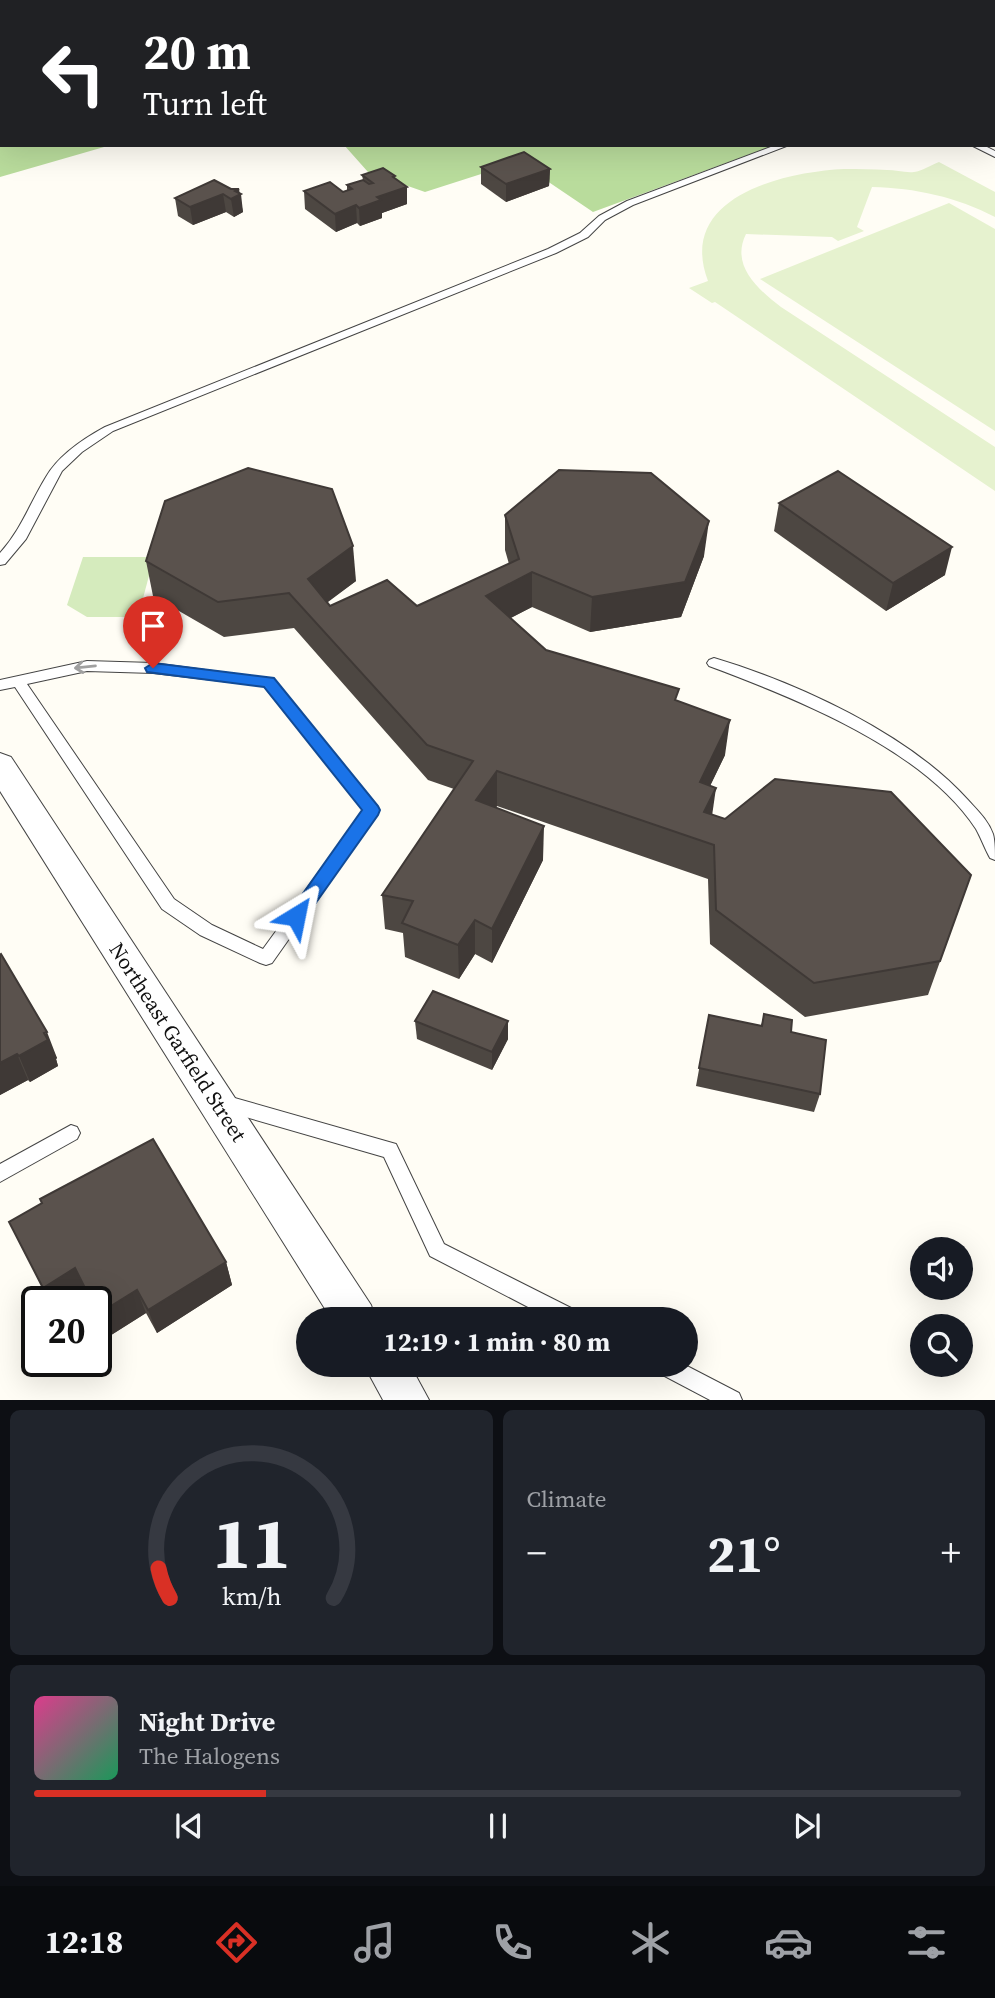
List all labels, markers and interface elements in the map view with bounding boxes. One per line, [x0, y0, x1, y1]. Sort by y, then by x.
text: 20 m [143, 18, 251, 85]
icon: left [28, 28, 119, 119]
text: Turn left [143, 82, 267, 126]
pin [123, 596, 183, 668]
icon: arrive [134, 607, 172, 645]
one-way arrow [74, 661, 97, 674]
position arrow [259, 879, 333, 953]
street label: Northeast Garfield Street [103, 937, 253, 1147]
map controls [910, 1237, 973, 1377]
button: sound [910, 1237, 973, 1300]
speed limit sign: 20 [21, 1286, 112, 1377]
button: search [910, 1314, 973, 1377]
text: 12:19 · 1 min · 80 m [384, 1324, 610, 1360]
text: Climate [527, 1483, 606, 1515]
text: 11 [212, 1494, 291, 1593]
text: 21° [707, 1518, 780, 1589]
text: − [527, 1527, 547, 1579]
text: + [941, 1527, 961, 1579]
text: km/h [221, 1579, 281, 1613]
text: Night Drive [139, 1704, 275, 1740]
text: The Halogens [139, 1740, 280, 1772]
icon: previous [170, 1807, 208, 1845]
icon: pause [479, 1807, 517, 1845]
icon: next [788, 1807, 826, 1845]
icon: directions [212, 1918, 261, 1967]
icon: music [350, 1918, 399, 1967]
icon: phone [488, 1918, 537, 1967]
icon: climate [626, 1918, 675, 1967]
icon: car [764, 1918, 813, 1967]
icon: filters [902, 1918, 951, 1967]
text: 12:18 [44, 1920, 123, 1964]

